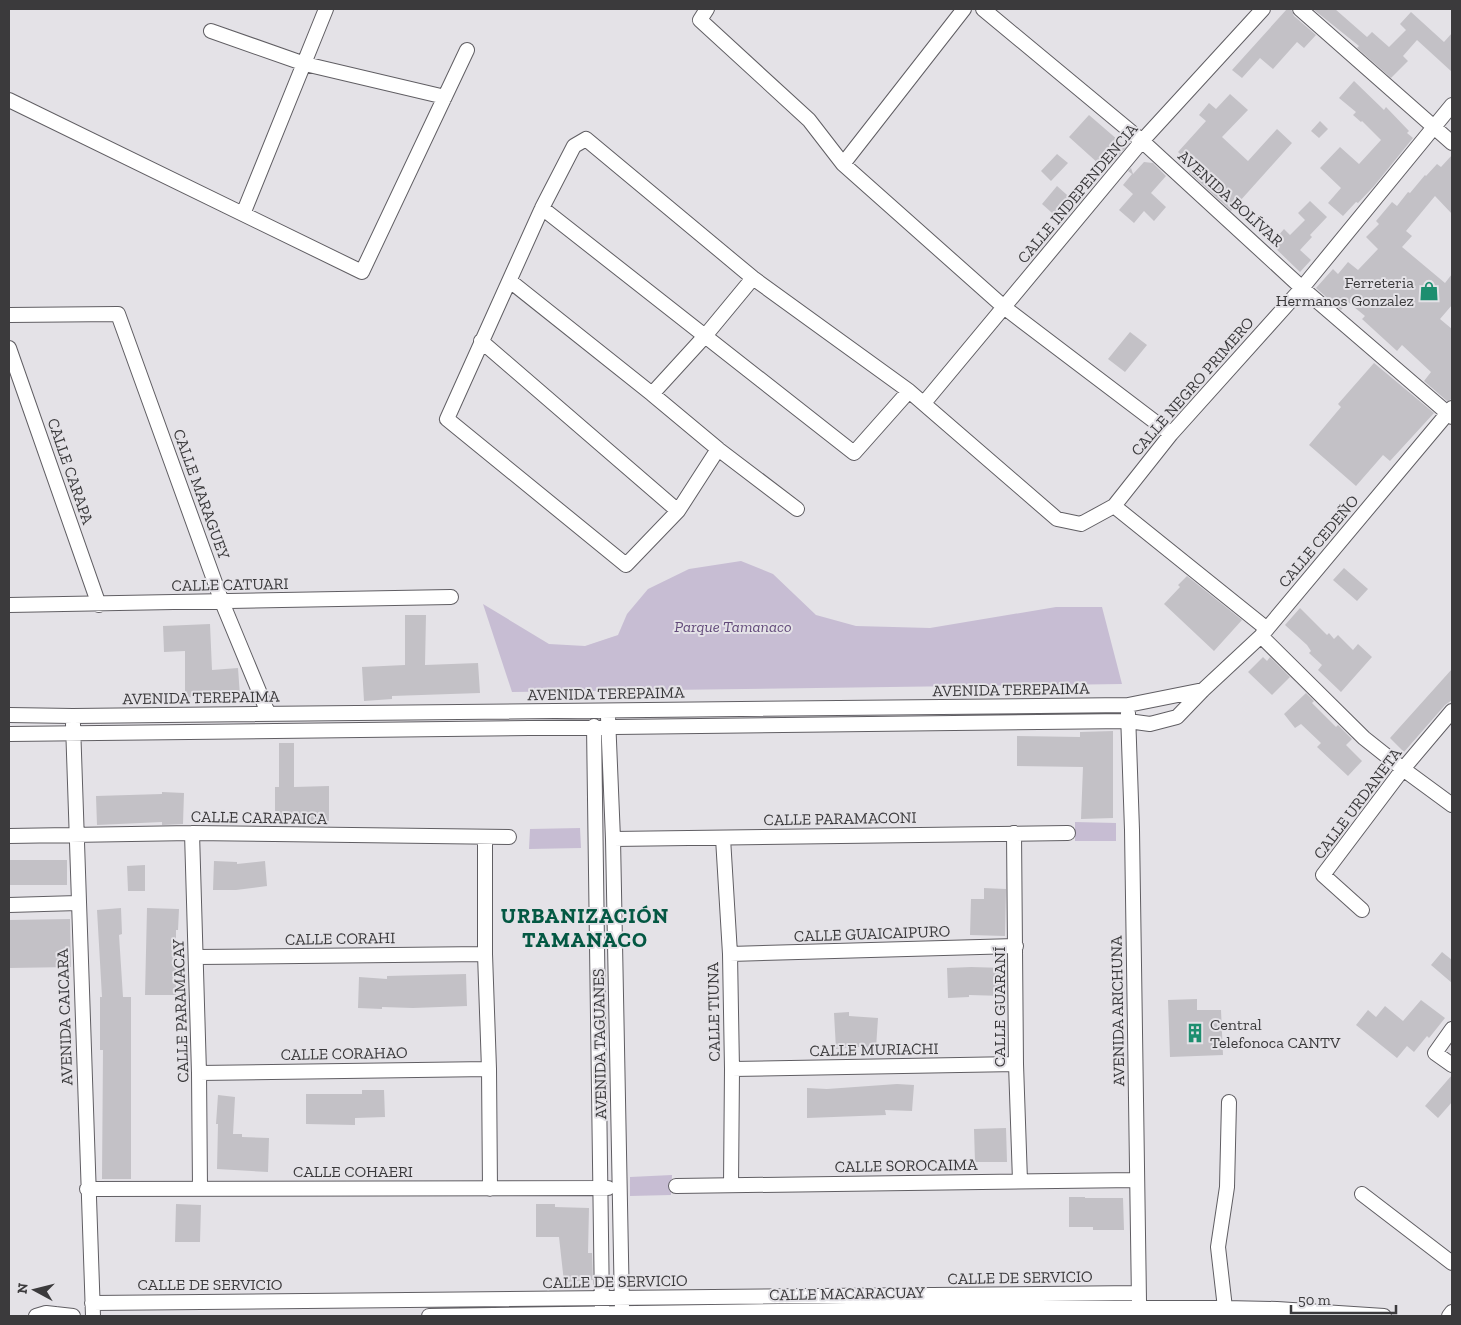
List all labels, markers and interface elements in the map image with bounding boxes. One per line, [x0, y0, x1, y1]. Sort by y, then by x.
street label: CALLE INDEPENDENCIA [1013, 119, 1142, 267]
street label: AVENIDA BOLÍVAR [1174, 146, 1287, 251]
place label: Ferreteria Hermanos Gonzalez [1276, 273, 1414, 310]
shop icon: Ferreteria Hermanos Gonzalez [1418, 280, 1440, 302]
street label: CALLE NEGRO PRIMERO [1127, 313, 1258, 460]
street label: CALLE CARAPA [43, 416, 98, 527]
street label: CALLE MARAGUEY [169, 426, 234, 562]
street label: CALLE CEDEÑO [1274, 491, 1363, 591]
street label: CALLE CATUARI [171, 574, 289, 595]
park label: Parque Tamanaco [674, 617, 792, 636]
street label: AVENIDA TEREPAIMA [932, 679, 1090, 700]
street label: AVENIDA TEREPAIMA [527, 683, 685, 704]
street label: AVENIDA TEREPAIMA [122, 687, 280, 708]
street label: CALLE URDANETA [1309, 743, 1406, 863]
street label: CALLE CARAPAICA [191, 807, 328, 828]
street label: CALLE PARAMACONI [763, 808, 917, 829]
district label: URBANIZACIÓN TAMANACO [501, 903, 669, 952]
street label: CALLE GUAICAIPURO [794, 921, 951, 946]
street label: CALLE CORAHI [285, 928, 395, 949]
street label: AVENIDA ARICHUNA [1107, 935, 1128, 1087]
street label: CALLE PARAMACAY [168, 939, 192, 1083]
street label: CALLE GUARANÍ [990, 947, 1009, 1067]
street label: AVENIDA CAICARA [53, 948, 76, 1086]
street label: CALLE TIUNA [703, 962, 724, 1062]
street label: AVENIDA TAGUANES [589, 968, 610, 1120]
place label: Central Telefonoca CANTV [1210, 1015, 1341, 1052]
building icon: Central Telefonoca CANTV [1184, 1022, 1206, 1044]
street label: CALLE MURIACHI [809, 1039, 939, 1060]
street label: CALLE CORAHAO [280, 1043, 408, 1064]
street label: CALLE SOROCAIMA [834, 1155, 978, 1176]
street label: CALLE COHAERI [293, 1162, 413, 1181]
north arrow [10, 1265, 60, 1315]
street label: CALLE DE SERVICIO [947, 1267, 1093, 1288]
street label: CALLE DE SERVICIO [542, 1271, 688, 1292]
street label: CALLE DE SERVICIO [137, 1275, 283, 1294]
text: N [14, 1282, 32, 1295]
scale bar [1291, 1282, 1396, 1314]
street label: CALLE MACARACUAY [769, 1283, 925, 1304]
text: 50 m [1298, 1291, 1331, 1309]

